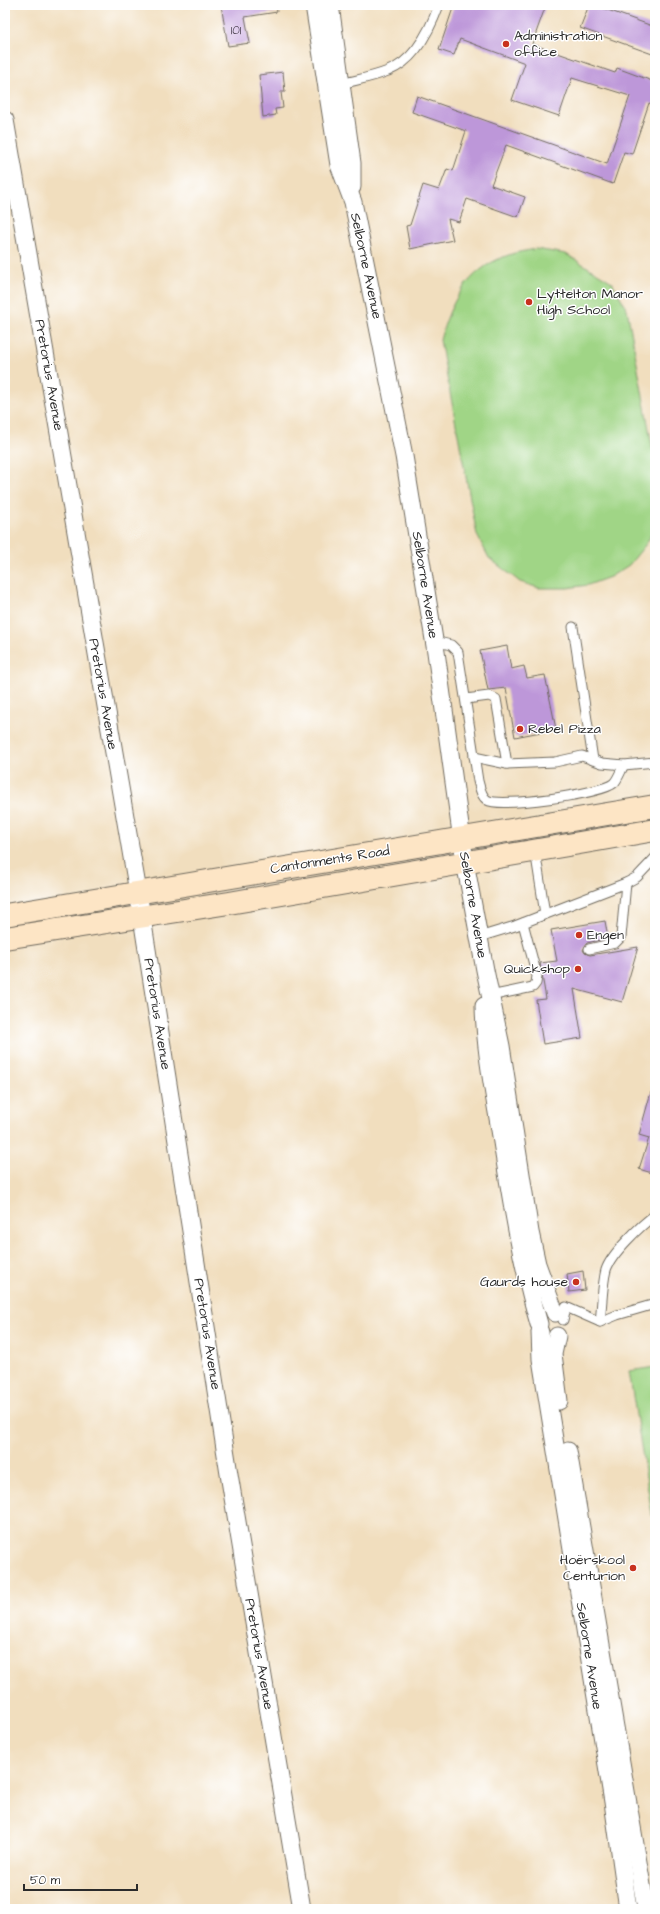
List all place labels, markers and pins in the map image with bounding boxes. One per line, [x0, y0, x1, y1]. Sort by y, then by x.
place label: Administration office [514, 26, 602, 62]
marker: Administration office [501, 39, 511, 49]
place label: Lyttelton Manor High School [537, 284, 643, 320]
marker: Lyttelton Manor High School [524, 297, 534, 307]
place label: Rebel Pizza [528, 719, 601, 739]
marker: Rebel Pizza [515, 724, 525, 734]
place label: Engen [587, 925, 624, 945]
marker: Engen [574, 930, 584, 940]
place label: Quickshop [504, 959, 570, 979]
marker: Quickshop [573, 964, 583, 974]
place label: Gaurds house [480, 1272, 568, 1292]
marker: Gaurds house [571, 1277, 581, 1287]
place label: Hoërskool Centurion [560, 1550, 625, 1586]
marker: Hoërskool Centurion [628, 1563, 638, 1573]

